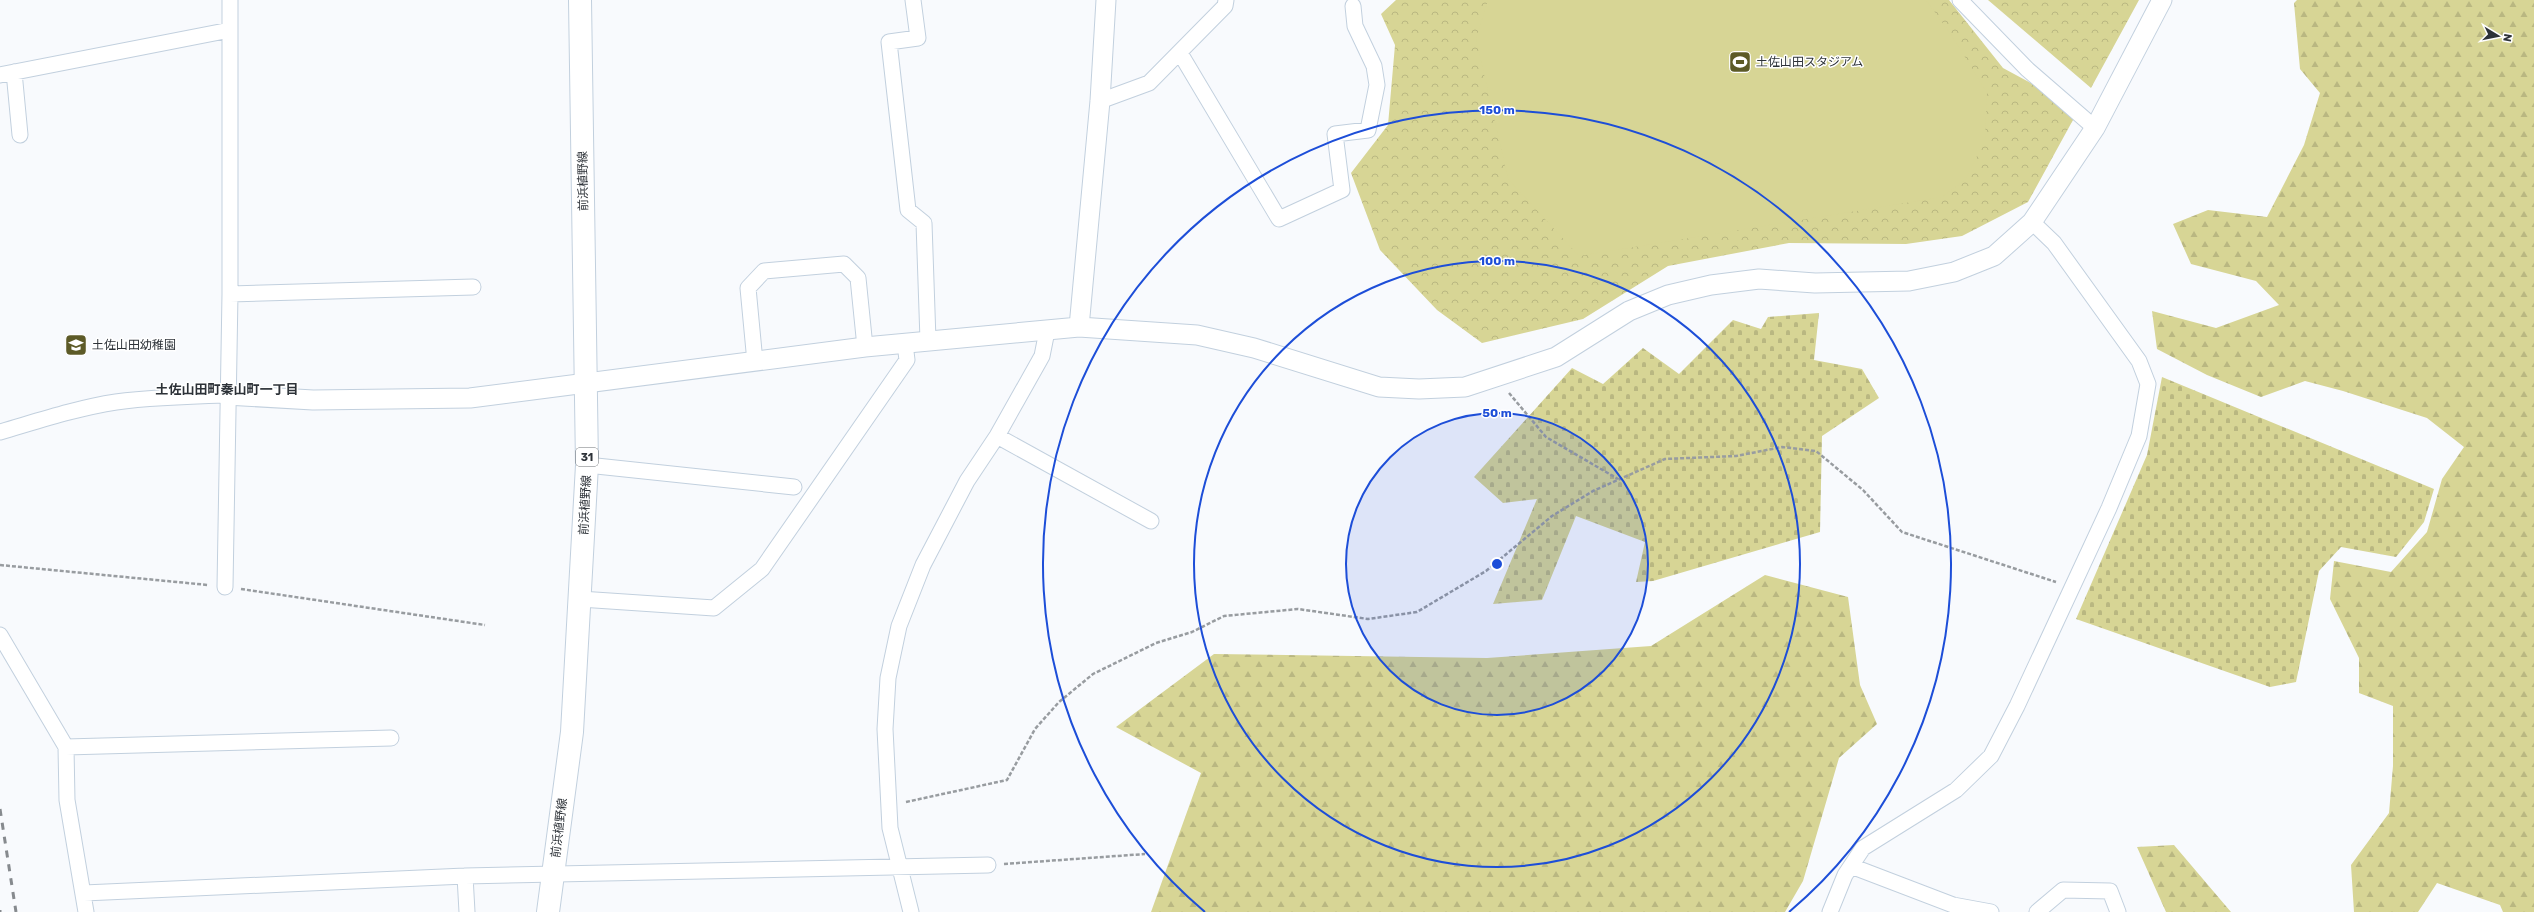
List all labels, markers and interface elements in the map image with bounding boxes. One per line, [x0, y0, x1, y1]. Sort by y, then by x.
north arrow [2478, 16, 2518, 56]
text: N [2500, 33, 2514, 43]
sports icon: 土佐山田スタジアム [1727, 49, 1753, 75]
place label: 土佐山田スタジアム [1756, 55, 1863, 69]
text: 150 m [1479, 103, 1515, 117]
street label: 前浜植野線 [575, 151, 591, 211]
text: 100 m [1479, 254, 1515, 268]
school or university icon: 土佐山田幼稚園 [63, 332, 89, 358]
place label: 土佐山田幼稚園 [92, 338, 176, 352]
district label: 土佐山田町秦山町一丁目 [155, 382, 299, 397]
text: 50 m [1482, 406, 1512, 420]
road number: 31 [576, 448, 598, 466]
street label: 前浜植野線 [576, 475, 594, 535]
centre of rings [1490, 557, 1504, 571]
street label: 前浜植野線 [548, 797, 570, 859]

